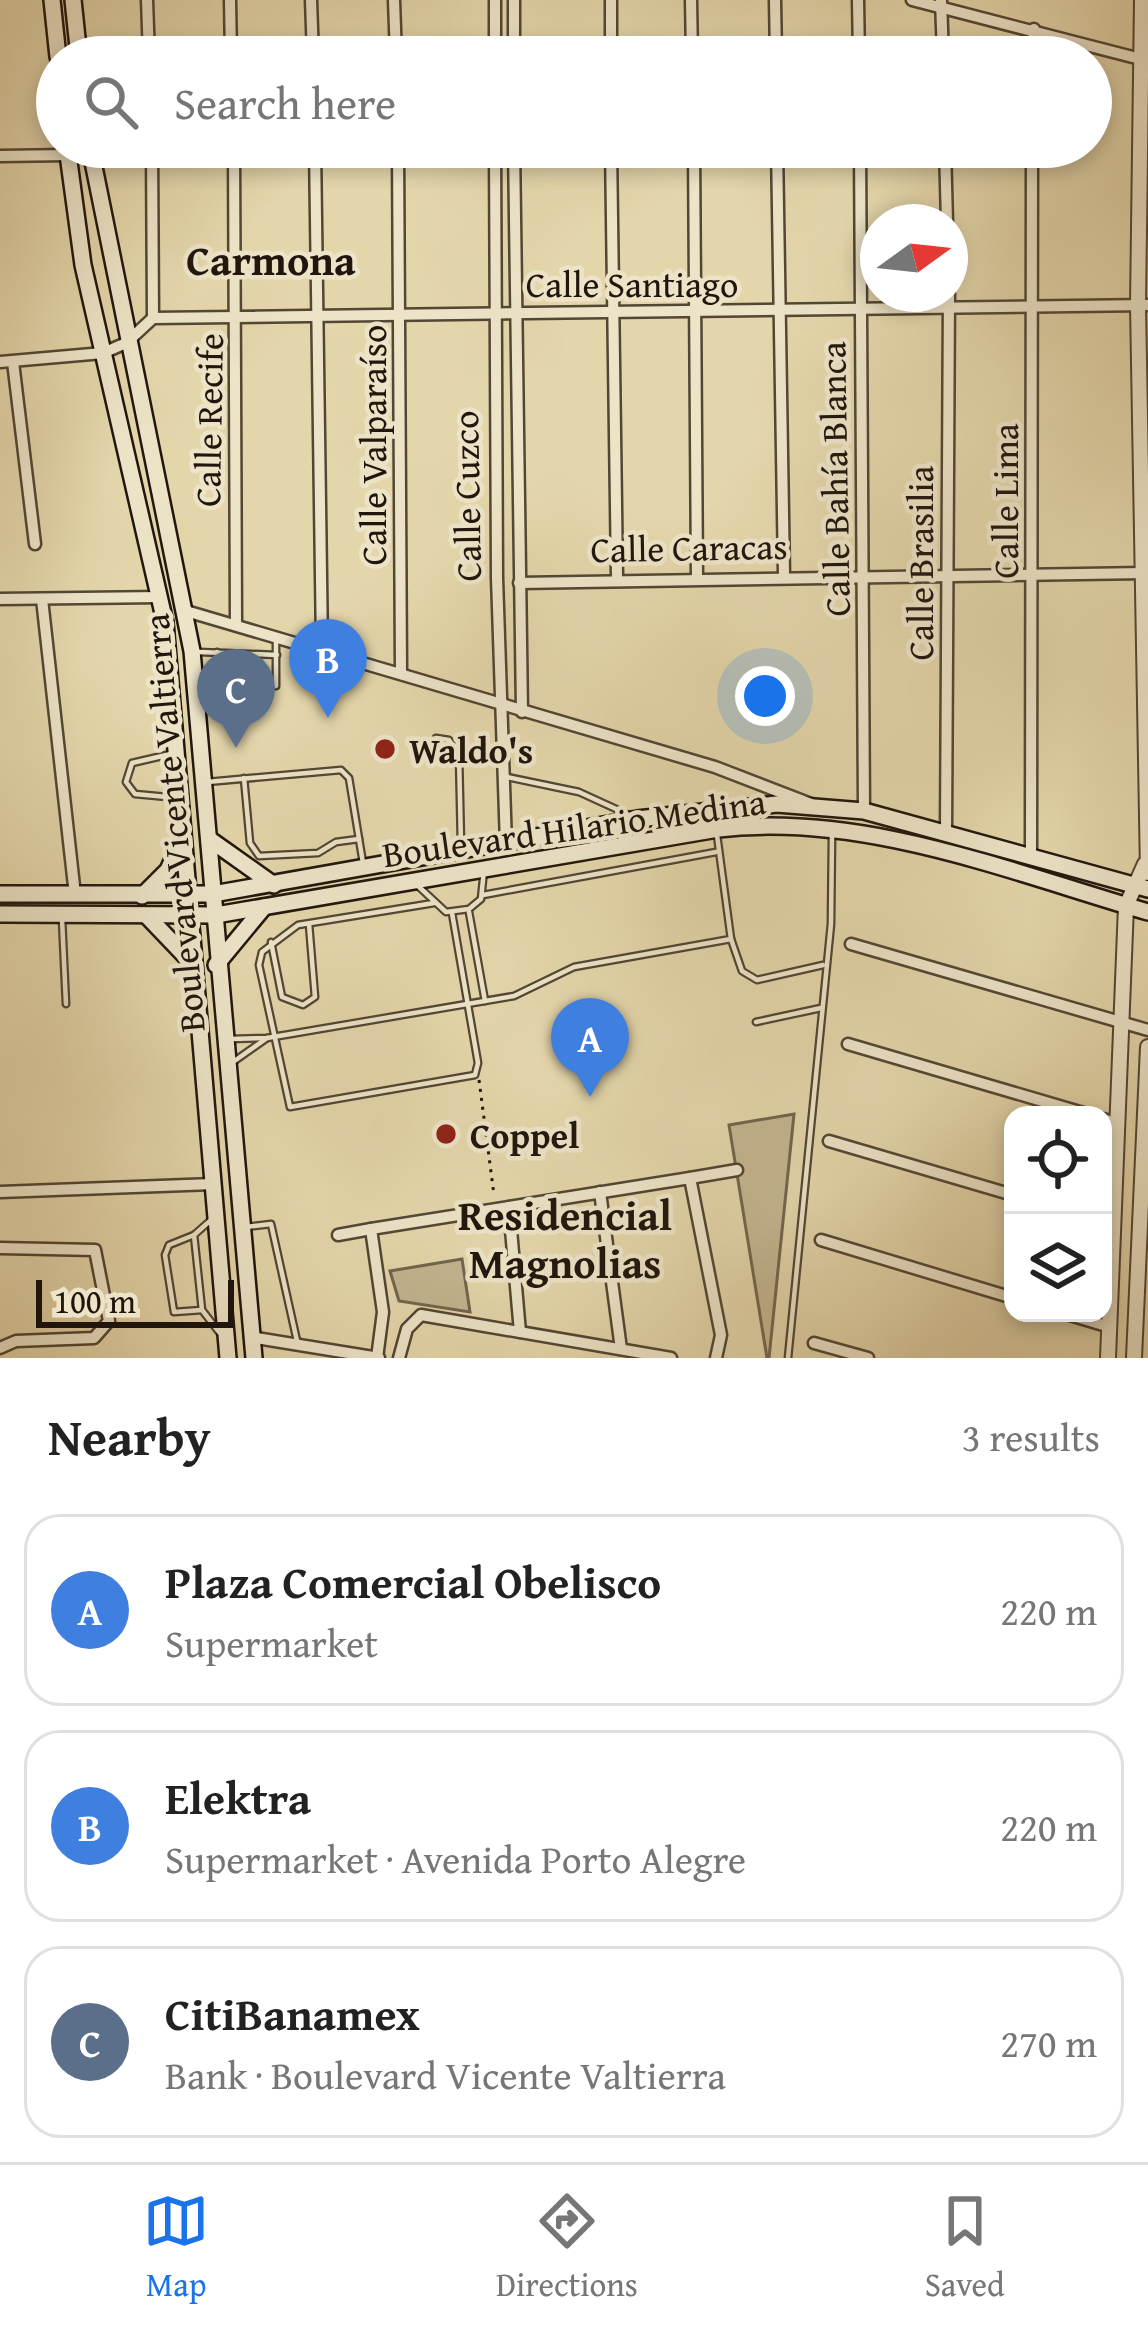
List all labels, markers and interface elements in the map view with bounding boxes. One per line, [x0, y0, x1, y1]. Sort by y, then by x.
search box [36, 36, 1112, 168]
icon: search [78, 69, 144, 135]
text: Search here [174, 70, 396, 135]
north arrow [860, 204, 968, 312]
district label: Carmona [186, 229, 356, 290]
street label: Calle Santiago [526, 257, 738, 310]
street label: Calle Valparaíso [346, 325, 399, 565]
street label: Calle Recife [180, 333, 236, 507]
street label: Calle Bahía Blanca [805, 341, 863, 617]
street label: Calle Cuzco [438, 410, 494, 582]
street label: Calle Lima [978, 423, 1031, 579]
street label: Calle Brasilia [893, 465, 946, 661]
street label: Calle Caracas [590, 519, 788, 575]
street label: Boulevard Vicente Valtierra [128, 611, 218, 1035]
pin: B [289, 619, 367, 718]
pin: C [197, 649, 275, 748]
your location [735, 666, 795, 726]
place label: Waldo's [409, 723, 533, 776]
marker: Waldo's [372, 736, 398, 762]
street label: Boulevard Hilario Medina [379, 774, 769, 880]
pin: A [551, 998, 629, 1097]
map controls [1004, 1106, 1112, 1322]
button: locate [1004, 1106, 1112, 1214]
place label: Coppel [470, 1108, 579, 1161]
marker: Coppel [433, 1121, 459, 1147]
district label: Residencial Magnolias [458, 1184, 672, 1293]
button: layers [1004, 1214, 1112, 1322]
scale bar [36, 1274, 234, 1327]
text: 100 m [54, 1277, 136, 1325]
text: Nearby [48, 1399, 211, 1474]
text: 3 results [962, 1408, 1100, 1465]
text: Plaza Comercial Obelisco [165, 1549, 661, 1614]
text: A [78, 1582, 102, 1639]
text: 220 m [1000, 1582, 1097, 1639]
text: Supermarket [165, 1614, 378, 1671]
text: Elektra [165, 1765, 311, 1830]
text: B [78, 1798, 102, 1855]
text: 220 m [1000, 1798, 1097, 1855]
text: Supermarket · Avenida Porto Alegre [165, 1830, 746, 1887]
text: CitiBanamex [165, 1981, 420, 2046]
text: C [79, 2014, 101, 2071]
text: 270 m [1000, 2014, 1097, 2071]
text: Bank · Boulevard Vicente Valtierra [165, 2046, 726, 2103]
tab: Map [143, 2188, 209, 2308]
tab: Directions [496, 2188, 638, 2308]
tab: Saved [925, 2188, 1005, 2308]

